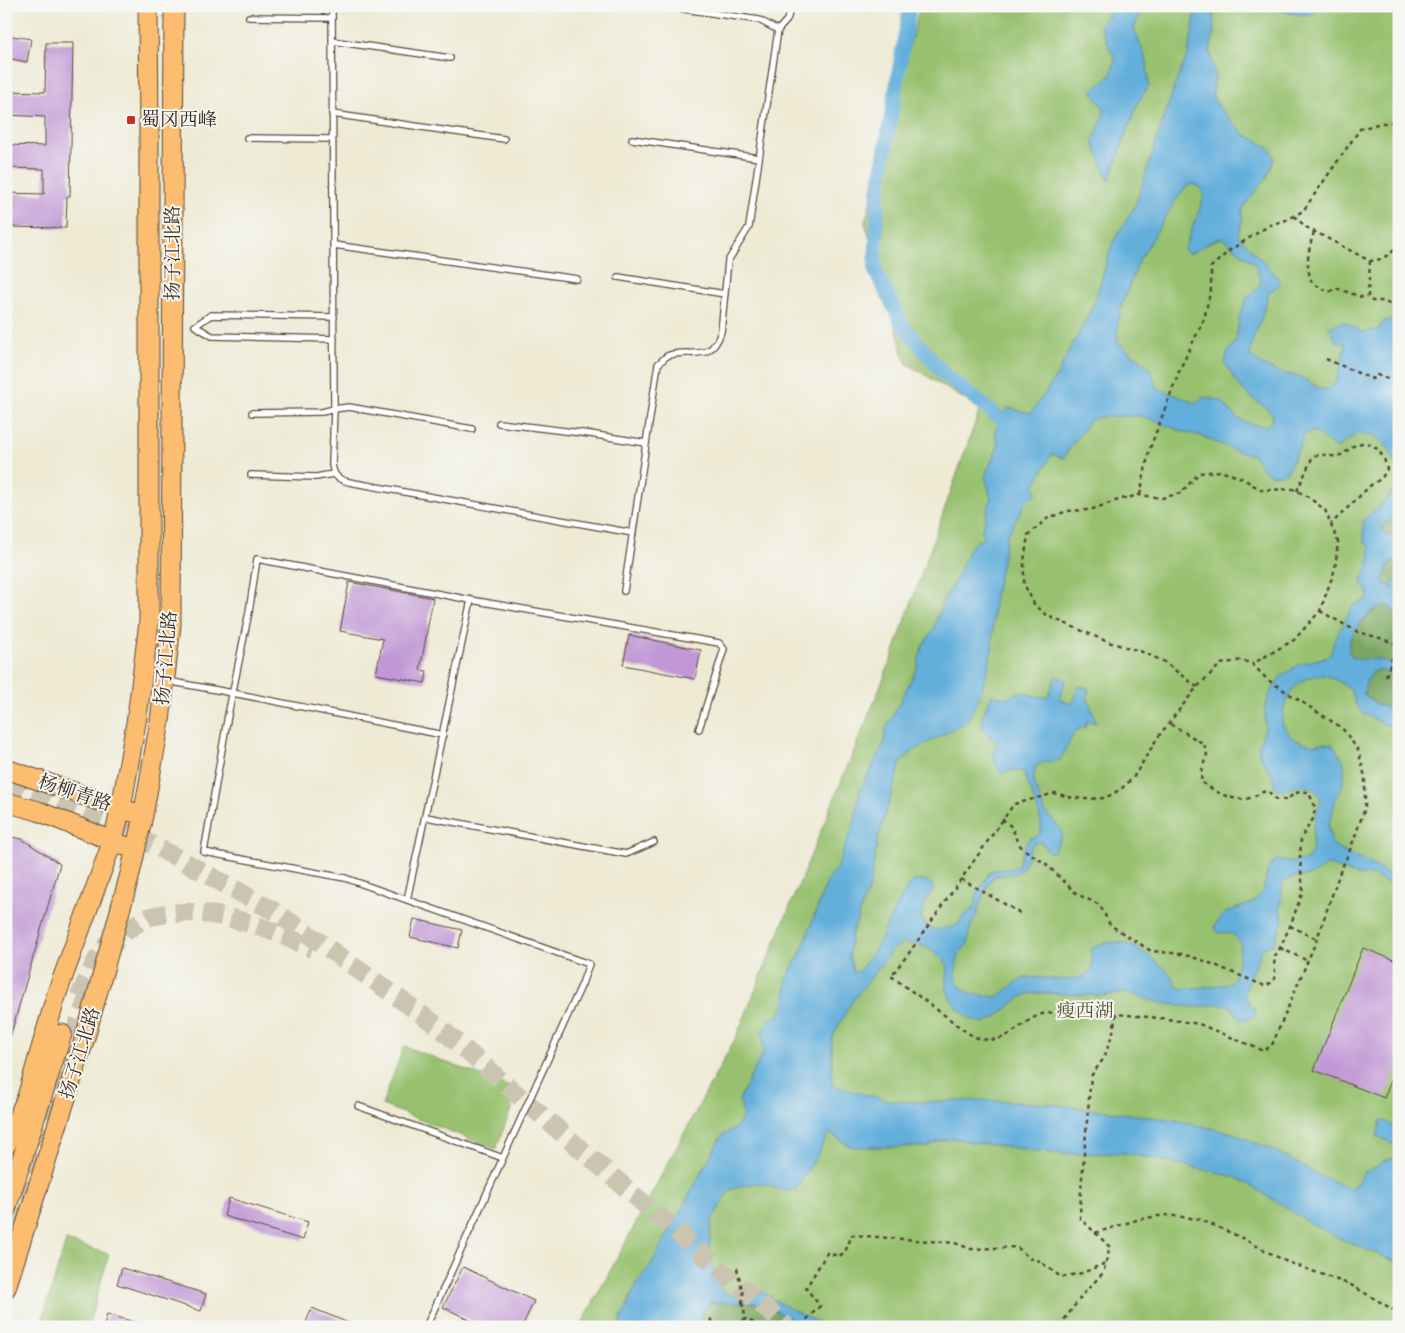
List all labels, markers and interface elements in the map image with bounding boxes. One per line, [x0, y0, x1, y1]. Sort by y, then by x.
place label: 蜀冈西峰 [141, 108, 217, 132]
marker: 蜀冈西峰 [125, 114, 137, 126]
street label: 扬子江北路 [161, 205, 185, 301]
street label: 扬子江北路 [150, 610, 182, 706]
street label: 杨柳青路 [35, 769, 115, 817]
park label: 瘦西湖 [1056, 999, 1114, 1023]
street label: 扬子江北路 [55, 1004, 105, 1102]

